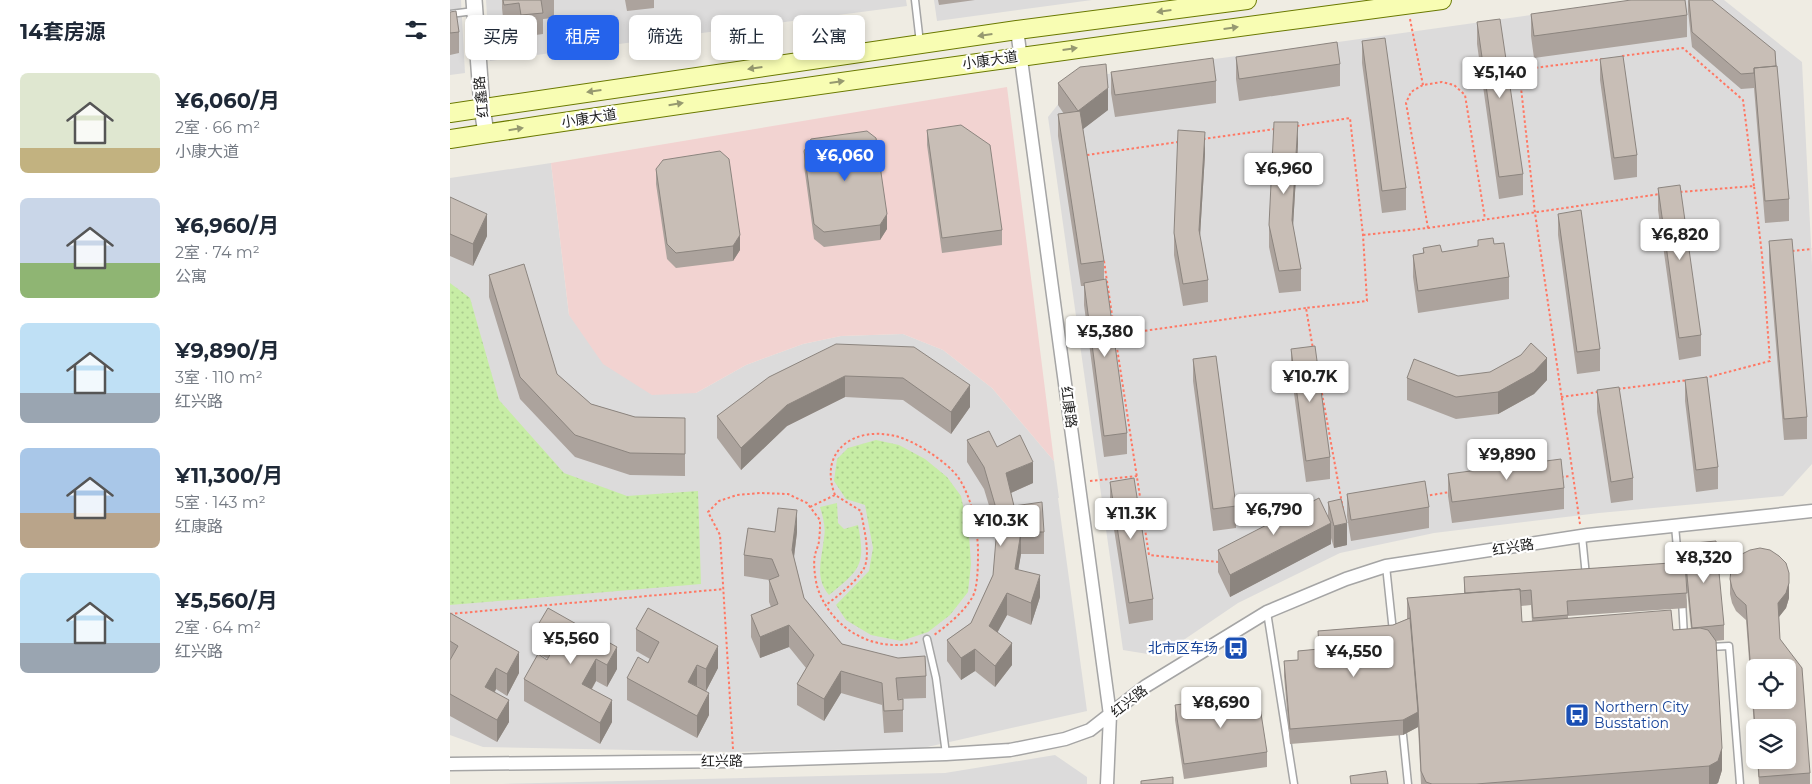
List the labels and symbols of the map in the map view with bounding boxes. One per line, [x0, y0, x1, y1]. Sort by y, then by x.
one-way arrow [1155, 7, 1171, 15]
one-way arrow [1223, 24, 1239, 32]
one-way arrow [977, 31, 993, 39]
one-way arrow [1062, 45, 1078, 53]
street label: 小康大道 [961, 47, 1019, 73]
pin: ¥5,140 [1459, 56, 1541, 99]
one-way arrow [747, 64, 763, 72]
street label: 红鑫路 [470, 75, 492, 119]
one-way arrow [829, 78, 845, 86]
one-way arrow [586, 87, 602, 95]
one-way arrow [669, 100, 685, 108]
street label: 小康大道 [560, 105, 618, 131]
one-way arrow [508, 125, 524, 133]
pin: ¥6,060 [804, 140, 886, 182]
pin: ¥6,960 [1243, 152, 1325, 195]
pin: ¥6,820 [1639, 218, 1721, 261]
pin: ¥5,380 [1064, 316, 1146, 358]
pin: ¥10.7K [1269, 360, 1351, 403]
street label: 红康路 [1057, 385, 1081, 429]
pin: ¥9,890 [1466, 438, 1548, 481]
pin: ¥6,790 [1233, 494, 1315, 536]
pin: ¥11.3K [1090, 498, 1172, 540]
pin: ¥10.3K [960, 504, 1042, 547]
street label: 红兴路 [1491, 535, 1535, 559]
pin: ¥8,320 [1663, 542, 1745, 584]
pin: ¥5,560 [530, 622, 612, 665]
bus stop icon: 北市区车场 [1223, 635, 1249, 661]
pin: ¥4,550 [1313, 636, 1395, 678]
place label: 北市区车场 [1148, 639, 1218, 657]
street label: 红兴路 [1107, 681, 1151, 721]
pin: ¥8,690 [1180, 686, 1262, 729]
place label: Northern City Busstation [1594, 698, 1689, 732]
bus stop icon: Northern City Busstation [1564, 702, 1590, 728]
street label: 红兴路 [701, 752, 743, 770]

